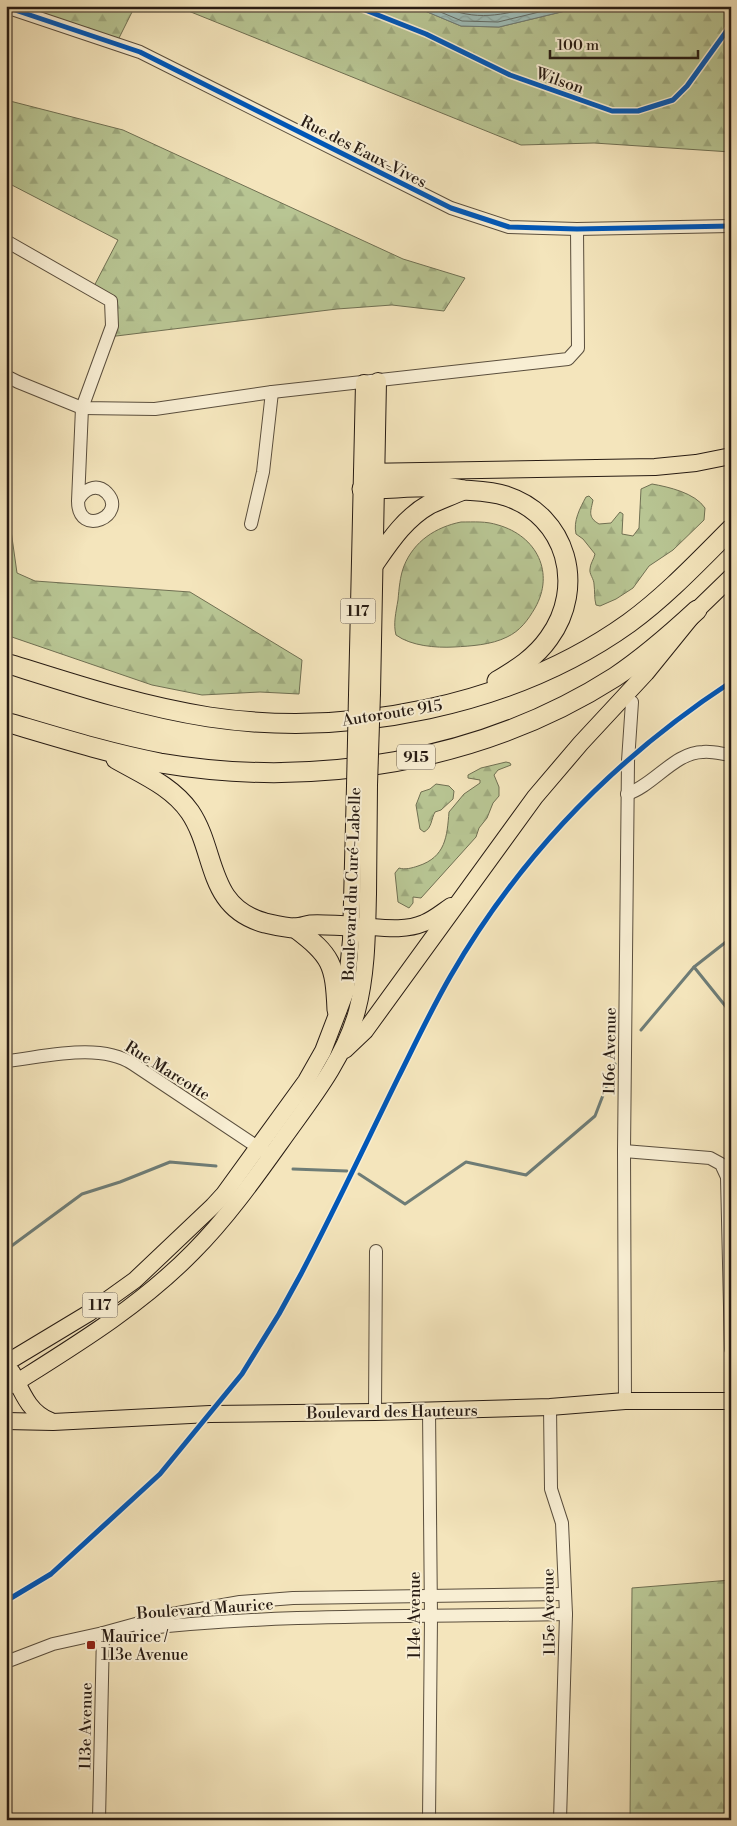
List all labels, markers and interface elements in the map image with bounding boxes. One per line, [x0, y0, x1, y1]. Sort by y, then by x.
scale bar [550, 28, 697, 60]
text: 100 m [557, 36, 599, 55]
street label: Wilson [532, 63, 587, 99]
street label: Rue des Eaux-Vives [297, 111, 430, 192]
road number: 117 [340, 598, 376, 624]
street label: Autoroute 915 [340, 695, 444, 731]
road number: 915 [397, 744, 435, 770]
street label: Boulevard du Curé-Labelle [339, 787, 365, 982]
street label: 116e Avenue [599, 1007, 621, 1095]
street label: Rue Marcotte [121, 1037, 214, 1105]
road number: 117 [82, 1292, 118, 1318]
street label: Boulevard des Hauteurs [305, 1401, 478, 1424]
street label: 115e Avenue [538, 1568, 560, 1656]
street label: 114e Avenue [405, 1571, 425, 1659]
street label: Boulevard Maurice [135, 1594, 274, 1624]
place label: Maurice / 113e Avenue [101, 1627, 188, 1665]
marker: Maurice / 113e Avenue [85, 1639, 97, 1651]
street label: 113e Avenue [75, 1682, 97, 1770]

